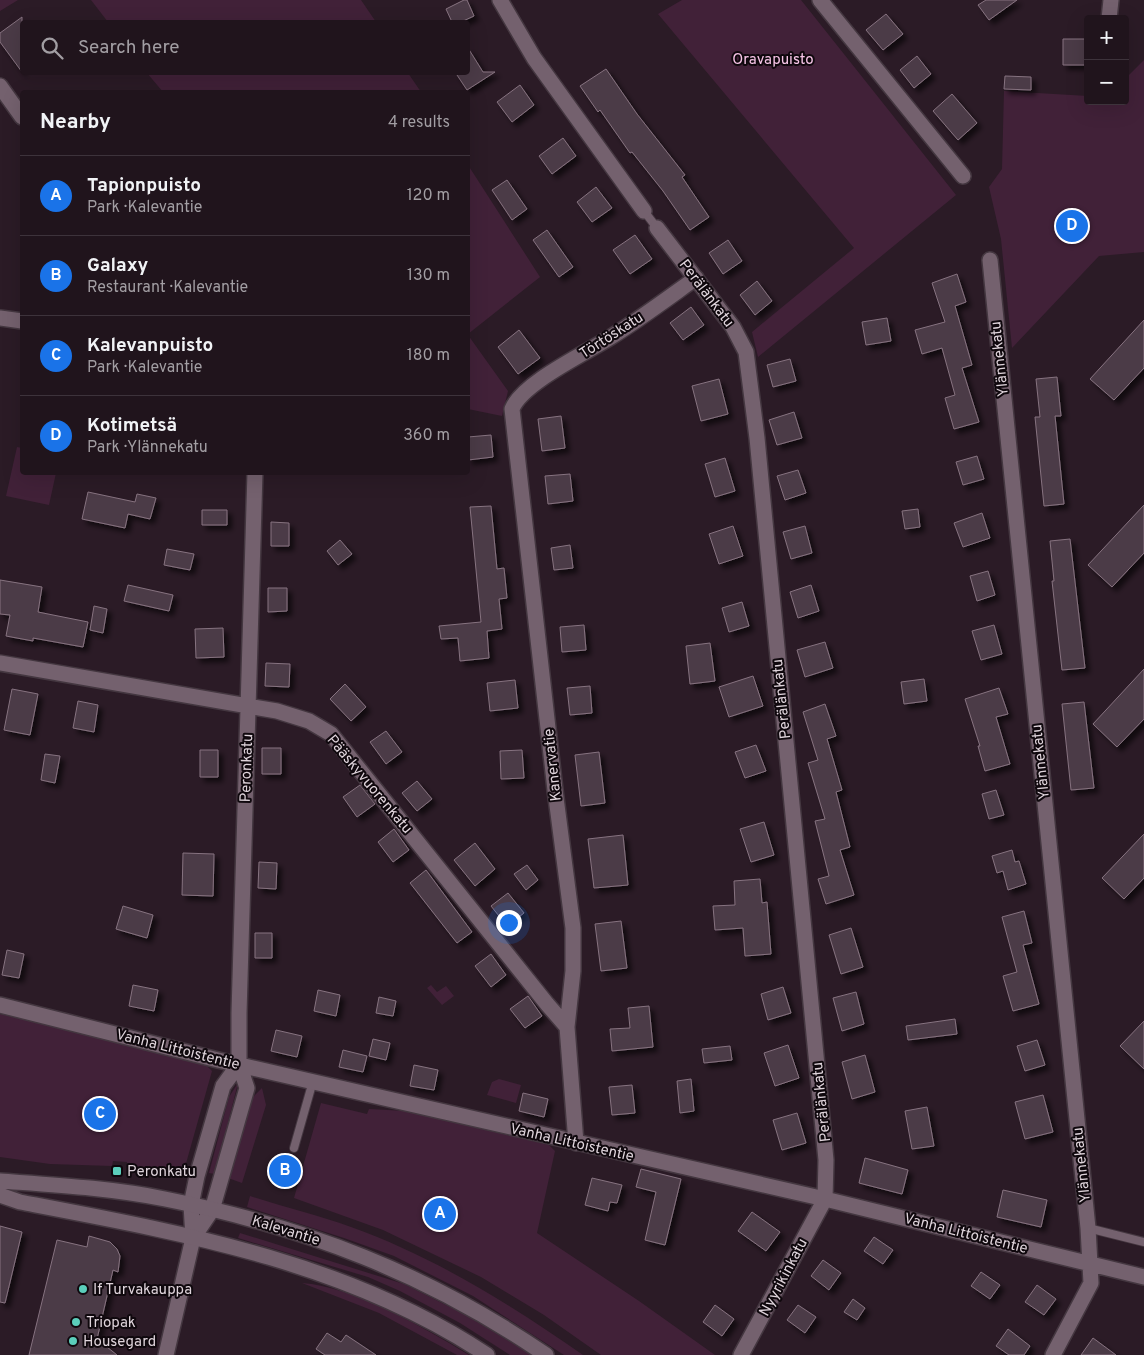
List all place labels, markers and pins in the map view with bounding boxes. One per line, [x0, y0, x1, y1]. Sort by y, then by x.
pin: D [1056, 207, 1088, 245]
pin: C [84, 1095, 116, 1133]
pin: B [269, 1152, 301, 1190]
place label: Peronkatu [127, 1163, 196, 1182]
marker: Peronkatu [111, 1165, 123, 1177]
pin: A [424, 1195, 456, 1233]
place label: If Turvakauppa [93, 1281, 192, 1300]
marker: If Turvakauppa [77, 1283, 89, 1295]
place label: Triopak [86, 1314, 136, 1333]
marker: Triopak [70, 1316, 82, 1328]
place label: Housegard [83, 1333, 156, 1352]
marker: Housegard [67, 1335, 79, 1347]

